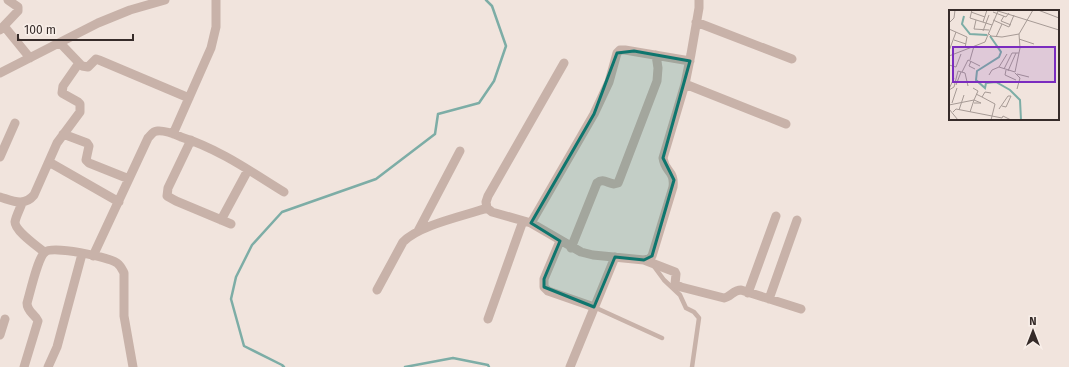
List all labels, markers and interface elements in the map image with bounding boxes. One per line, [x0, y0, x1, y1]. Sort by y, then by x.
inset map [949, 10, 1059, 120]
scale bar [18, 16, 133, 42]
text: 100 m [24, 23, 56, 37]
north arrow [1013, 311, 1053, 351]
text: N [1029, 315, 1037, 328]

